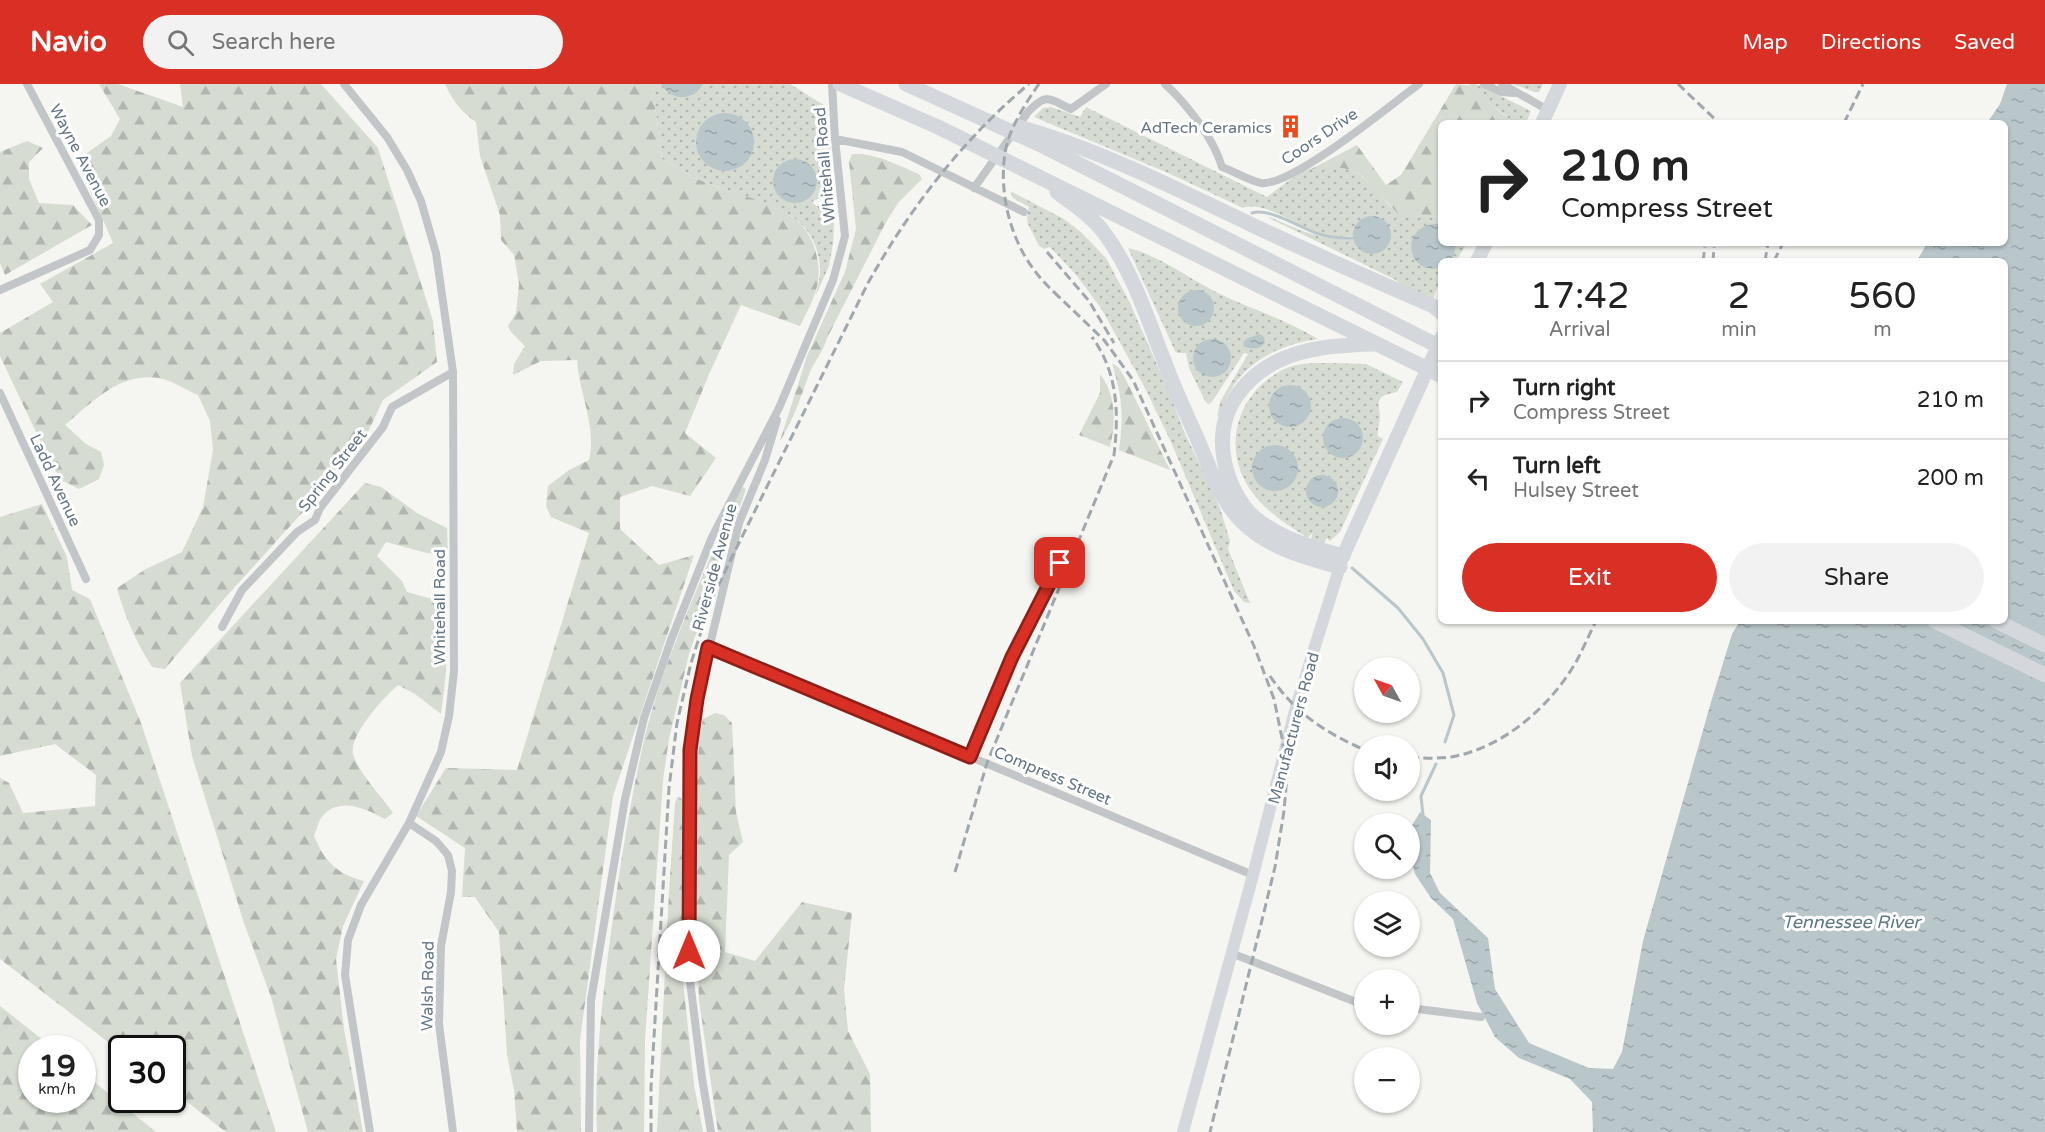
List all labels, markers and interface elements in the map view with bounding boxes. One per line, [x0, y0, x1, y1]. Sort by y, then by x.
search box [143, 15, 563, 69]
text: Navio [30, 25, 107, 59]
icon: search [164, 26, 197, 59]
text: Search here [212, 29, 336, 55]
text: Map [1742, 30, 1788, 55]
text: Directions [1821, 30, 1921, 55]
text: Saved [1954, 30, 2015, 55]
street label: Wayne Avenue [45, 101, 116, 210]
street label: Coors Drive [1278, 104, 1362, 170]
street label: Whitehall Road [810, 106, 840, 224]
building icon: AdTech Ceramics [1277, 114, 1303, 140]
place label: AdTech Ceramics [1140, 118, 1272, 138]
text: 210 m [1561, 141, 1690, 192]
icon: right [1462, 144, 1540, 222]
text: Compress Street [1561, 192, 1773, 225]
text: 17:42 [1530, 275, 1630, 318]
text: 2 [1728, 275, 1750, 318]
text: 560 [1848, 275, 1916, 318]
text: Arrival [1549, 318, 1611, 342]
text: min [1721, 318, 1757, 342]
text: m [1873, 318, 1892, 342]
text: Turn right [1513, 375, 1615, 401]
icon: right [1462, 384, 1495, 417]
text: 210 m [1917, 387, 1984, 413]
text: Compress Street [1513, 401, 1670, 425]
street label: Spring Street [294, 425, 371, 516]
street label: Ladd Avenue [25, 431, 85, 530]
text: Turn left [1513, 453, 1601, 479]
icon: left [1462, 462, 1495, 495]
text: 200 m [1917, 465, 1984, 491]
text: Hulsey Street [1513, 479, 1639, 503]
street label: Riverside Avenue [688, 501, 742, 633]
pin [1034, 537, 1085, 588]
button: Exit [1462, 543, 1717, 612]
button: Share [1729, 543, 1984, 612]
icon: arrive [1043, 546, 1076, 579]
street label: Whitehall Road [430, 549, 450, 665]
street label: Manufacturers Road [1264, 650, 1324, 806]
north arrow [1354, 657, 1420, 723]
map controls [1354, 657, 1420, 1113]
button: sound [1354, 735, 1420, 801]
street label: Compress Street [991, 742, 1114, 810]
button: search [1354, 813, 1420, 879]
button: layers [1354, 891, 1420, 957]
water label: Tennessee River [1782, 911, 1922, 933]
position arrow [657, 919, 721, 983]
street label: Walsh Road [417, 941, 439, 1031]
button: + [1354, 969, 1420, 1035]
speed limit sign: 30 [108, 1035, 186, 1113]
button: − [1354, 1047, 1420, 1113]
text: 19 [38, 1048, 76, 1085]
text: km/h [38, 1080, 76, 1098]

